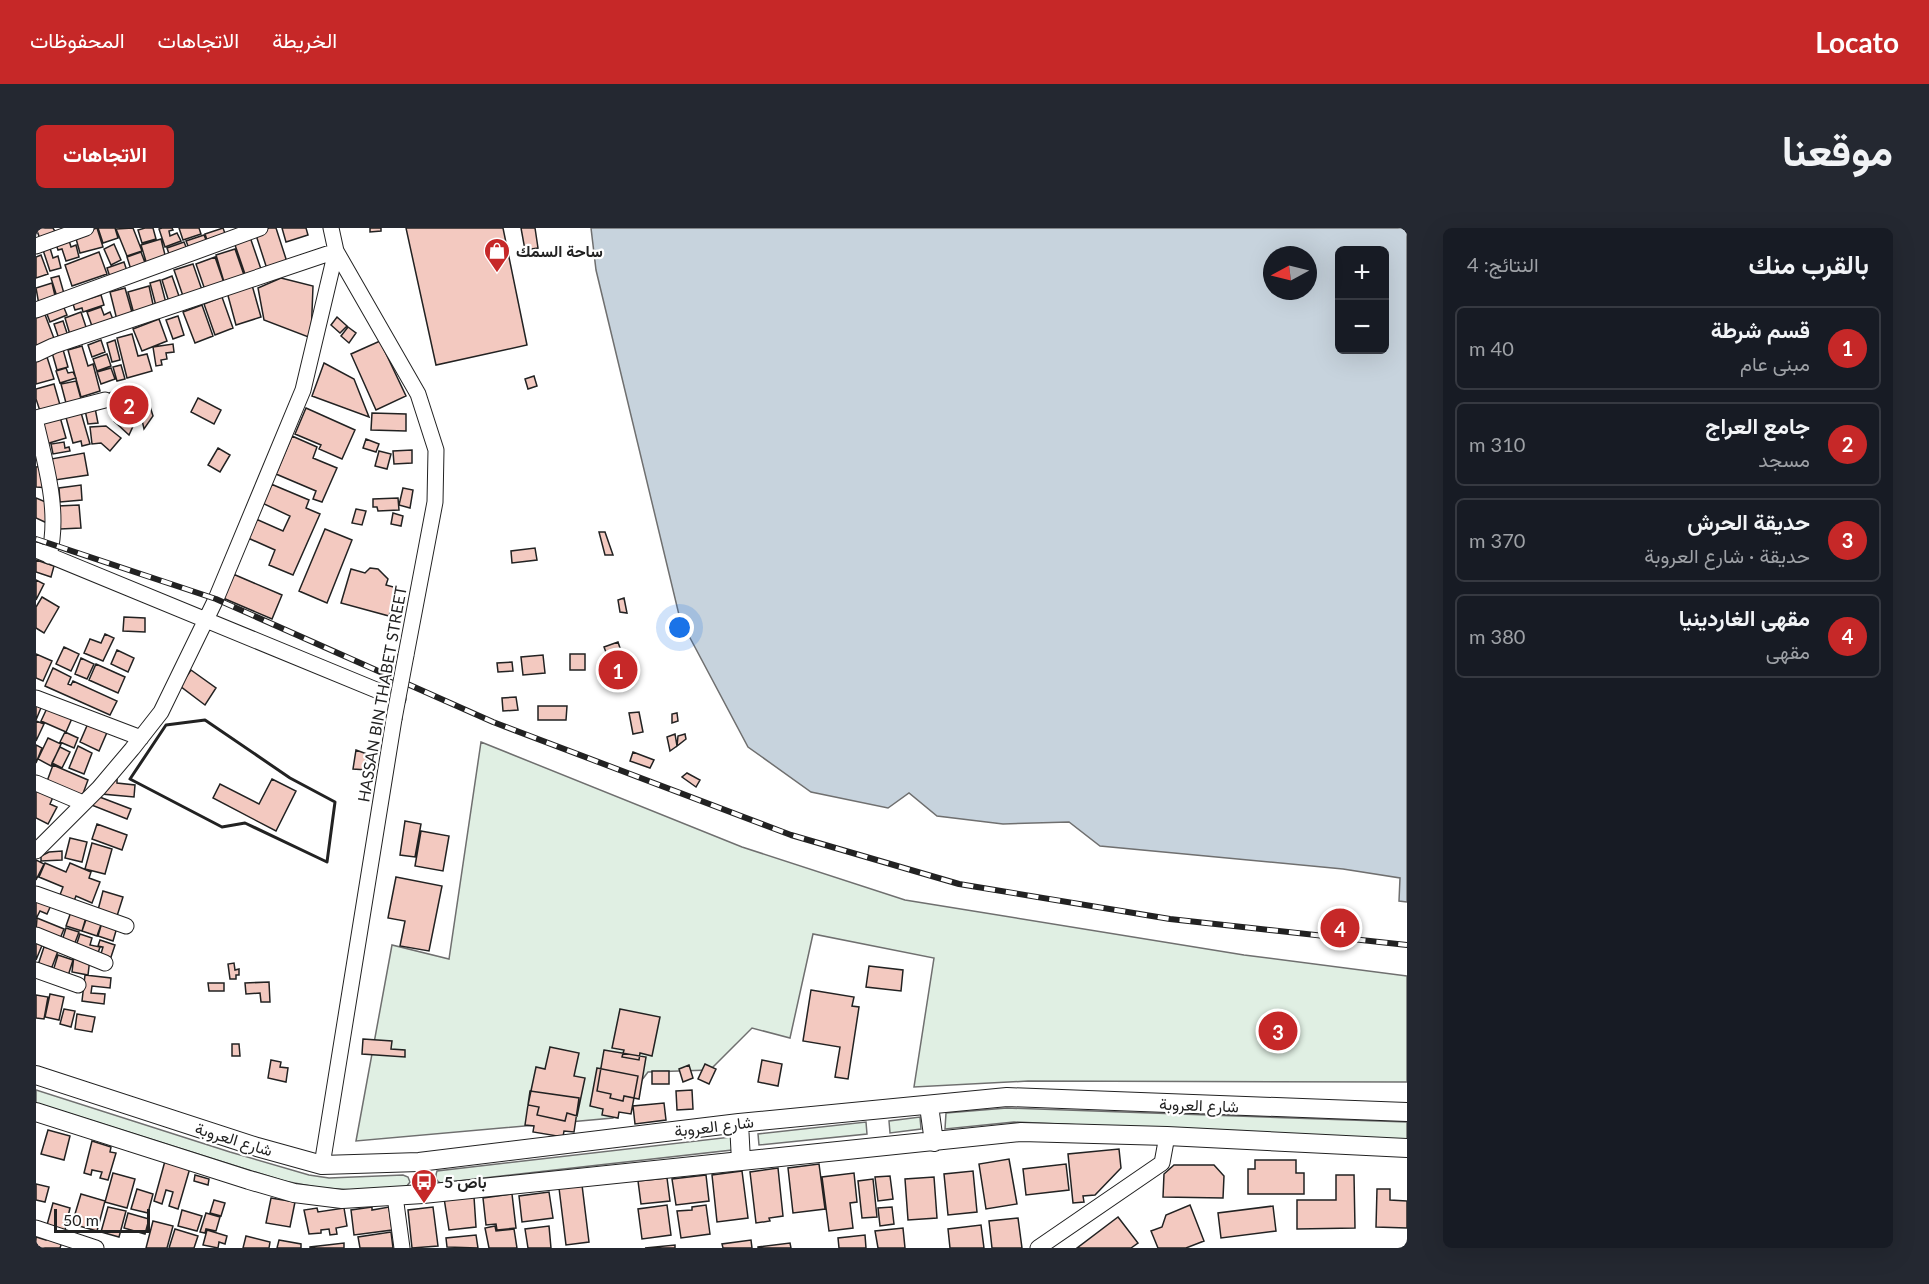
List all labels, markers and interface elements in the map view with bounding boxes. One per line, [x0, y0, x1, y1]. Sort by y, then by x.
text: Locato [1815, 25, 1899, 59]
text: المحفوظات [30, 27, 125, 52]
text: الاتجاهات [158, 27, 239, 52]
text: الخريطة [272, 27, 337, 52]
button: الاتجاهات [36, 125, 174, 188]
text: موقعنا [1782, 125, 1893, 175]
shop icon: ساحة السمك [482, 236, 512, 274]
place label: ساحة السمك [516, 241, 603, 260]
north arrow [1263, 246, 1317, 300]
map controls [1335, 246, 1389, 354]
button: + [1335, 246, 1389, 300]
text: بالقرب منك [1749, 248, 1869, 280]
text: النتائج: 4 [1467, 252, 1539, 276]
button: − [1335, 300, 1389, 354]
text: قسم شرطة [1711, 316, 1810, 343]
text: 40 m [1469, 336, 1514, 360]
text: 1 [1842, 336, 1853, 360]
text: مبنى عام [1740, 351, 1810, 375]
pin: 2 [110, 382, 148, 428]
text: جامع العراج [1705, 412, 1810, 439]
text: 310 m [1469, 432, 1525, 456]
text: 2 [1842, 432, 1853, 456]
text: مسجد [1758, 447, 1810, 471]
text: حديقة الحرش [1687, 508, 1810, 535]
text: 370 m [1469, 528, 1525, 552]
text: 3 [1842, 528, 1853, 552]
text: حديقة · شارع العروبة [1644, 543, 1810, 567]
street label: HASSAN BIN THABET STREET [353, 584, 410, 804]
text: مقهى الغاردينيا [1679, 604, 1810, 631]
your location [665, 613, 694, 642]
text: 380 m [1469, 624, 1525, 648]
text: 4 [1842, 624, 1853, 648]
text: مقهى [1766, 639, 1810, 663]
pin: 1 [598, 648, 638, 692]
pin: 4 [1320, 906, 1360, 950]
pin: 3 [1258, 1008, 1298, 1054]
street label: شارع العروبة [1159, 1094, 1239, 1118]
street label: شارع العروبة [673, 1111, 755, 1143]
street label: شارع العروبة [192, 1118, 275, 1162]
bus stop icon: باص 5 [409, 1167, 439, 1205]
place label: باص 5 [444, 1172, 487, 1192]
scale bar [54, 1206, 150, 1234]
text: 50 m [63, 1210, 99, 1229]

